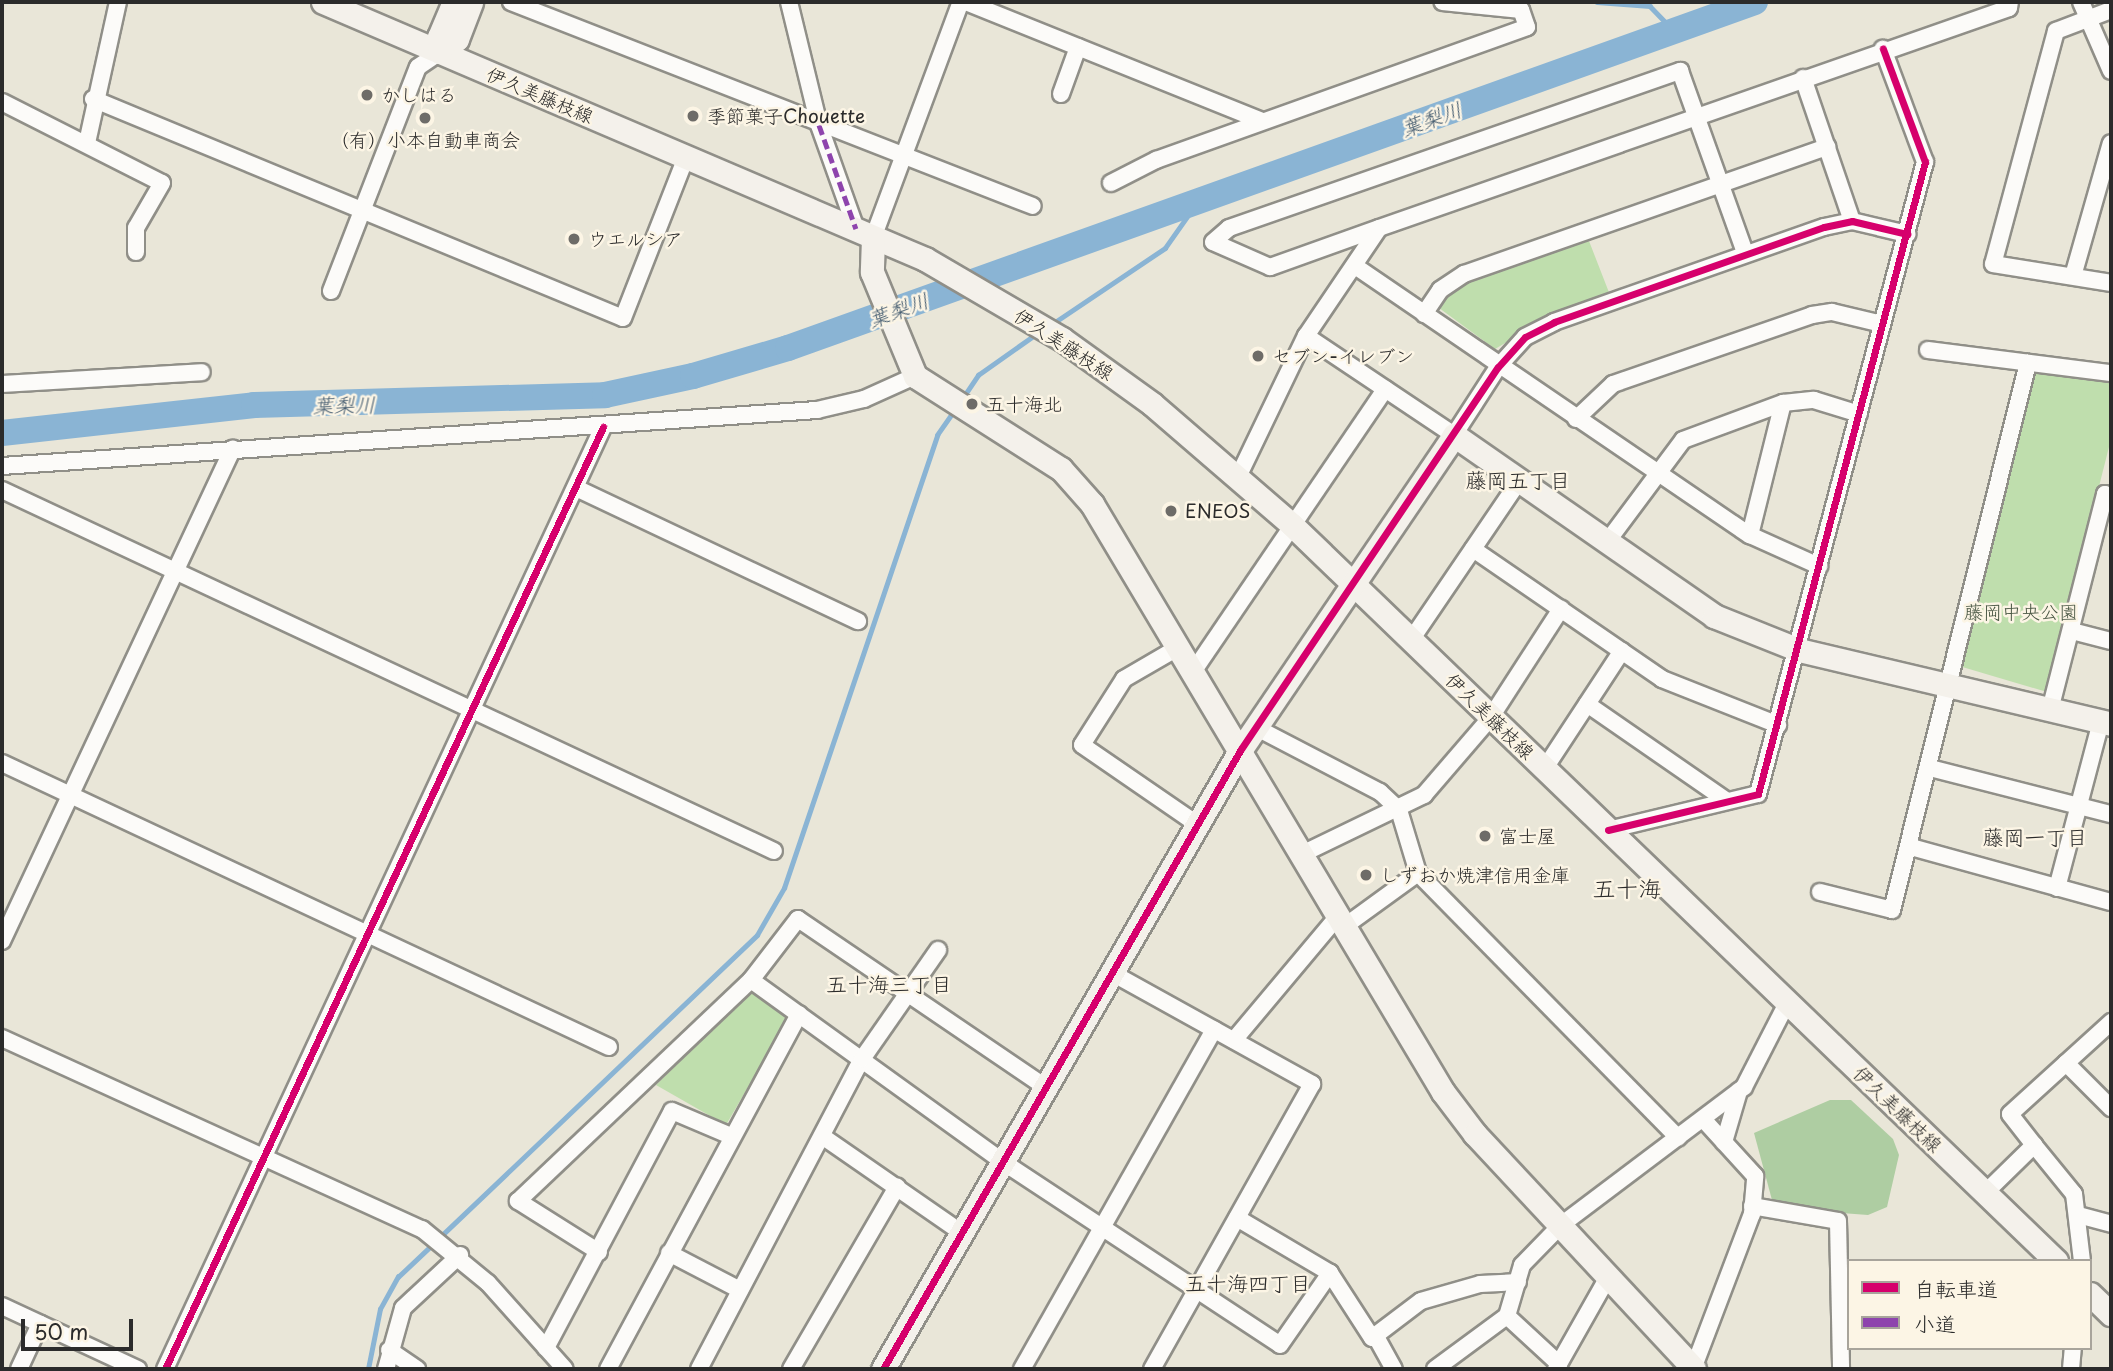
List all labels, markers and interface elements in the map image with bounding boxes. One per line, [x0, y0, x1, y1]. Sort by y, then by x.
street label: 伊久美藤枝線 [483, 62, 597, 128]
place label: かしはる [381, 84, 457, 106]
marker: かしはる [359, 87, 375, 103]
water label: 葉梨川 [1397, 95, 1465, 141]
place label: 季節菓子Chouette [707, 105, 865, 127]
marker: 季節菓子Chouette [685, 108, 701, 124]
marker: （有）小本自動車商会 [417, 110, 433, 126]
place label: （有）小本自動車商会 [330, 129, 520, 151]
place label: ウエルシア [588, 228, 683, 250]
marker: ウエルシア [566, 231, 582, 247]
water label: 葉梨川 [864, 286, 932, 332]
street label: 伊久美藤枝線 [1010, 303, 1118, 385]
place label: セブン-イレブン [1272, 345, 1414, 367]
marker: セブン-イレブン [1250, 348, 1266, 364]
water label: 葉梨川 [312, 391, 376, 417]
place label: 五十海北 [986, 393, 1062, 415]
marker: 五十海北 [964, 396, 980, 412]
district label: 藤岡五丁目 [1466, 466, 1570, 492]
place label: ENEOS [1185, 500, 1250, 522]
marker: ENEOS [1163, 503, 1179, 519]
park label: 藤岡中央公園 [1964, 601, 2078, 623]
street label: 伊久美藤枝線 [1441, 668, 1539, 764]
district label: 藤岡一丁目 [1983, 823, 2087, 849]
place label: 富士屋 [1499, 825, 1556, 847]
marker: 富士屋 [1477, 828, 1493, 844]
place label: しずおか焼津信用金庫 [1380, 864, 1570, 886]
marker: しずおか焼津信用金庫 [1358, 867, 1374, 883]
district label: 五十海 [1593, 874, 1661, 902]
district label: 五十海三丁目 [826, 970, 952, 996]
street label: 伊久美藤枝線 [1849, 1061, 1947, 1157]
legend [1847, 1259, 2092, 1350]
district label: 五十海四丁目 [1185, 1269, 1311, 1295]
text: 自転車道 [1914, 1272, 1998, 1304]
scale bar [24, 1304, 136, 1348]
text: 小道 [1914, 1307, 1956, 1339]
text: 50 m [34, 1315, 88, 1347]

